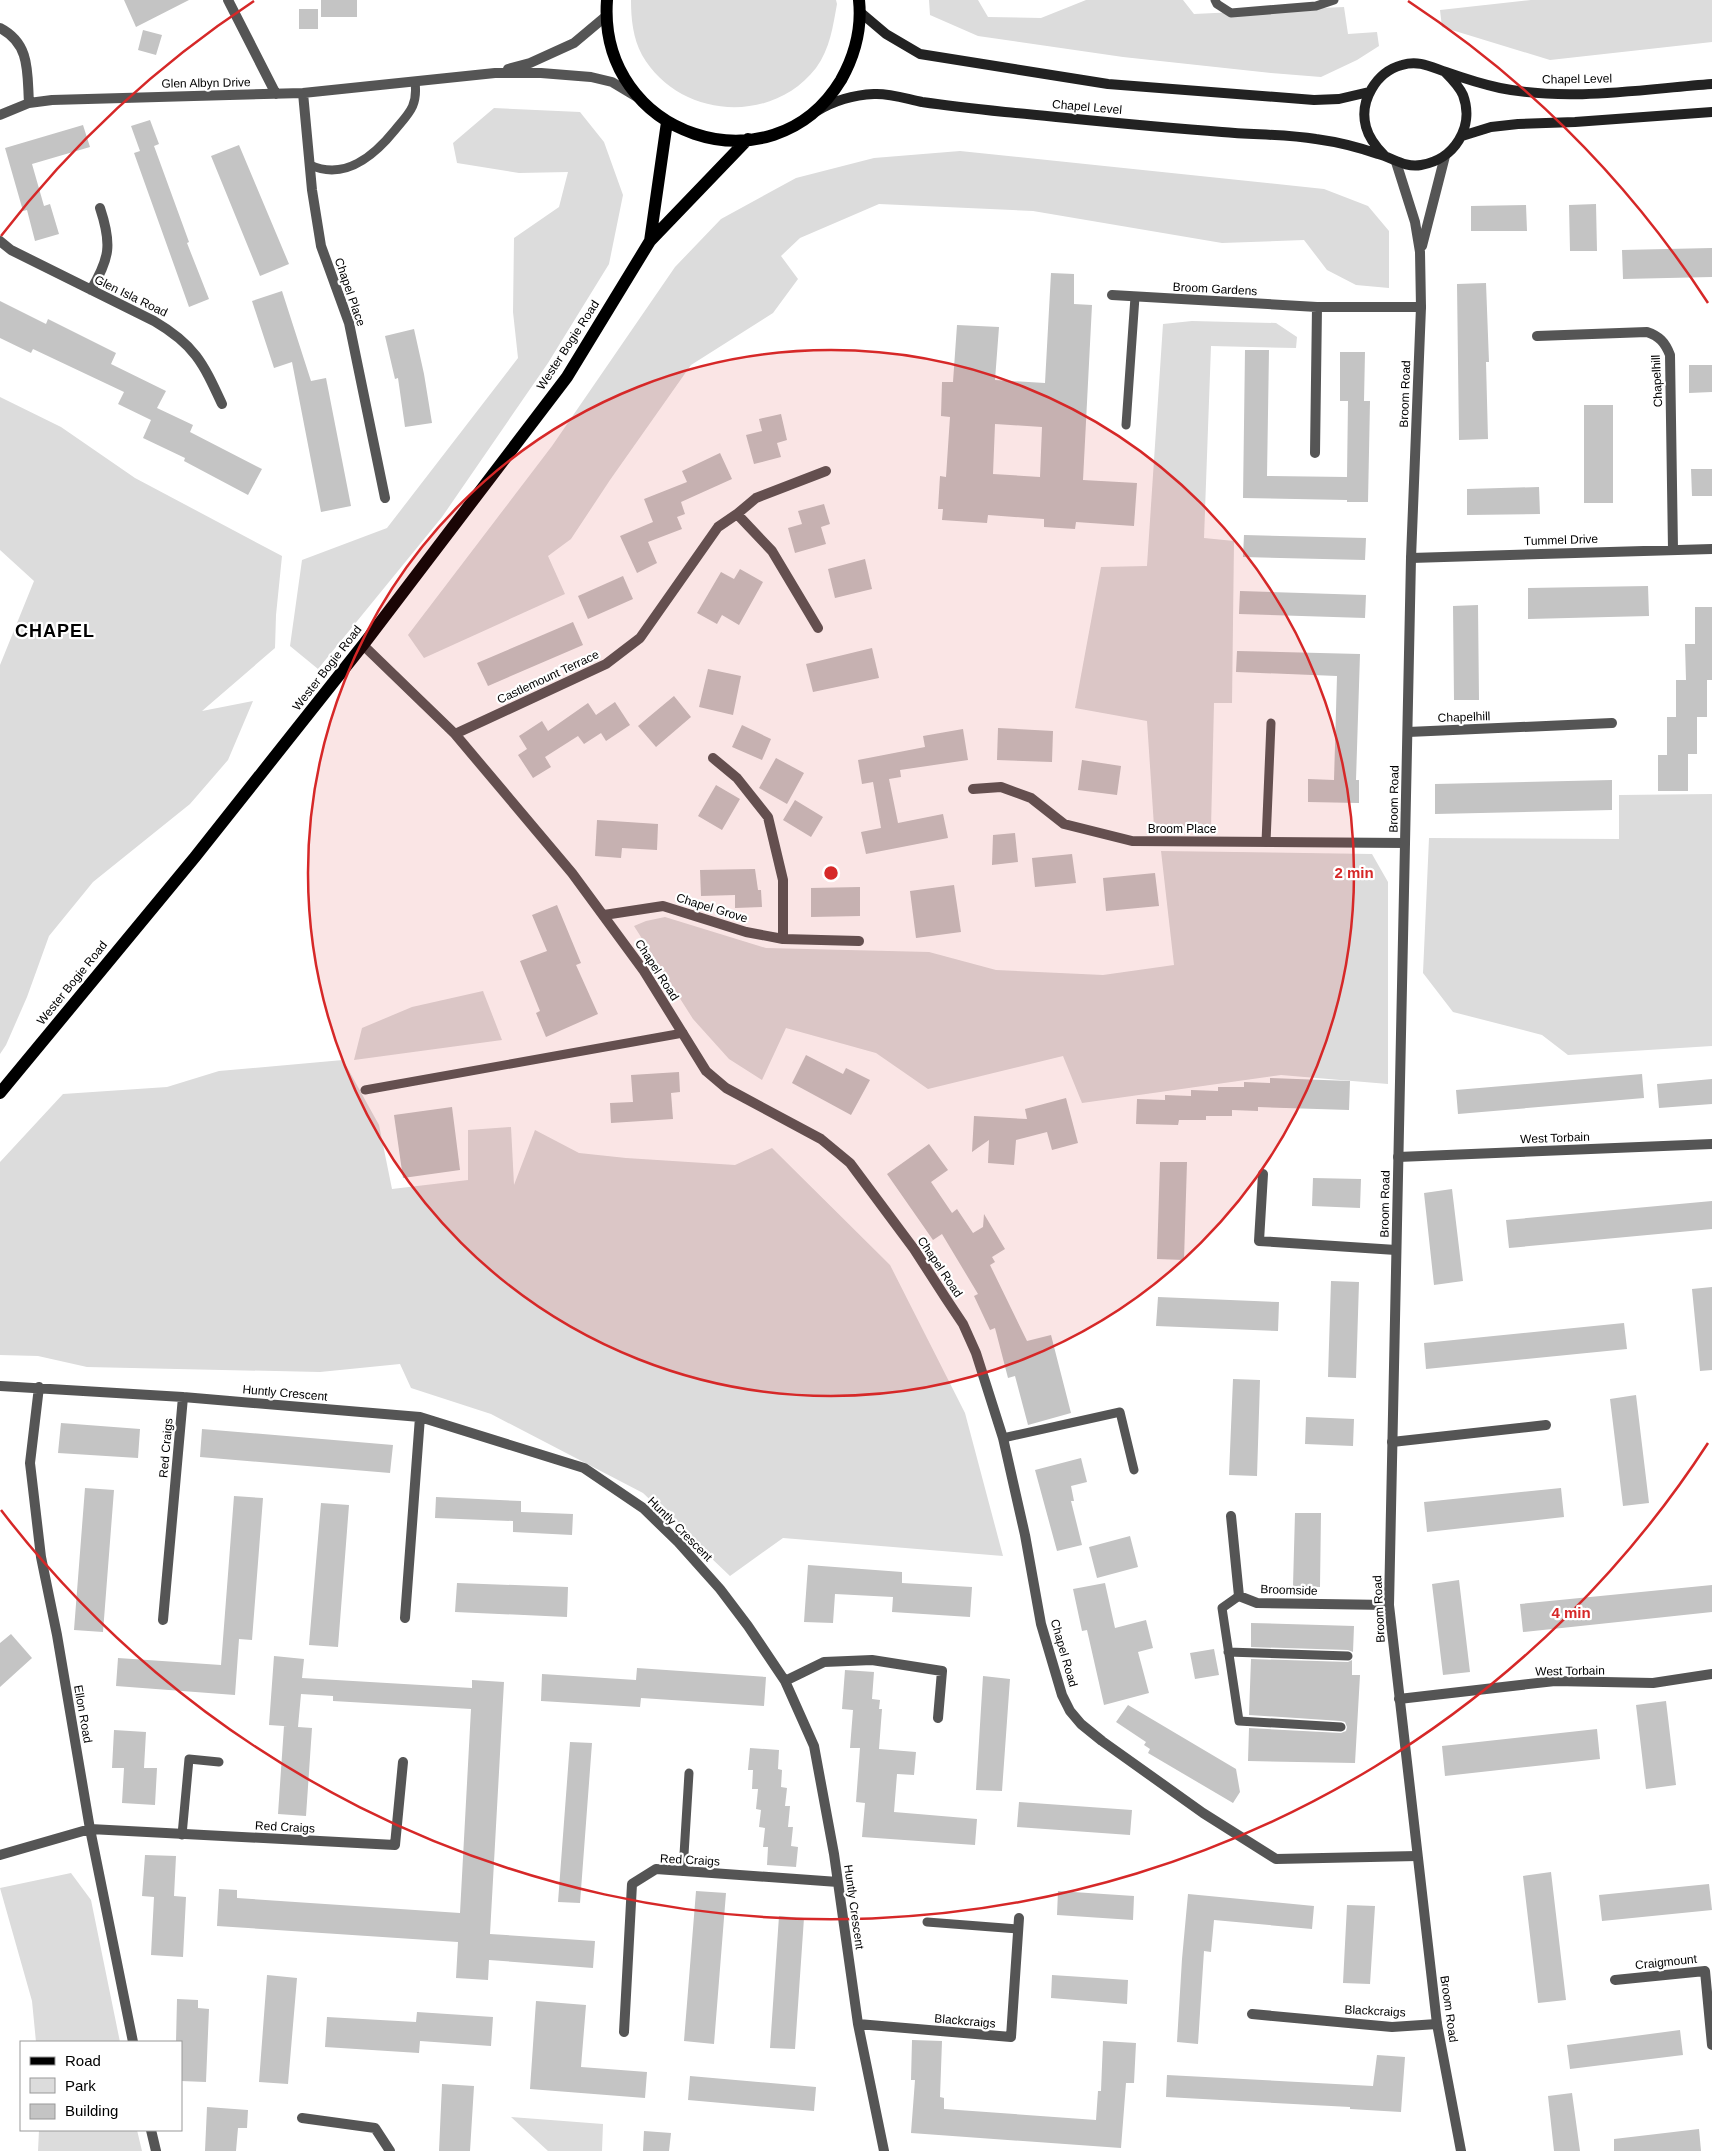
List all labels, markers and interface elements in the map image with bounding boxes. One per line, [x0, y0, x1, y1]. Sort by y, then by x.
street label: Chapel Level [1542, 71, 1612, 87]
street label: Glen Albyn Drive [161, 75, 251, 91]
street label: Chapel Level [1051, 97, 1123, 117]
street label: Chapel Place [332, 256, 368, 328]
street label: Glen Isla Road [92, 272, 170, 320]
street label: Broom Gardens [1172, 280, 1258, 298]
street label: Wester Bogie Road [534, 298, 602, 392]
street label: Chapelhill [1649, 354, 1665, 408]
street label: Broom Road [1397, 360, 1413, 428]
street label: Tummel Drive [1524, 532, 1599, 548]
district label: CHAPEL [15, 621, 95, 641]
street label: Wester Bogie Road [290, 623, 364, 713]
street label: Castlemount Terrace [495, 647, 601, 707]
street label: Chapelhill [1437, 709, 1491, 725]
street label: Broom Road [1386, 765, 1402, 833]
street label: Broom Place [1148, 822, 1217, 836]
centre of rings [822, 864, 840, 882]
text: 2 min [1334, 864, 1374, 881]
street label: Chapel Grove [675, 890, 750, 926]
street label: Chapel Road [632, 937, 682, 1003]
street label: Wester Bogie Road [34, 938, 110, 1028]
street label: West Torbain [1520, 1130, 1590, 1146]
street label: Broom Road [1377, 1170, 1393, 1238]
street label: Chapel Road [915, 1234, 965, 1300]
street label: Huntly Crescent [242, 1382, 329, 1404]
street label: Red Craigs [156, 1417, 176, 1479]
street label: Huntly Crescent [645, 1494, 716, 1565]
street label: Broom Road [1370, 1575, 1388, 1643]
street label: Broomside [1260, 1582, 1318, 1598]
text: 4 min [1551, 1604, 1591, 1621]
street label: Chapel Road [1048, 1617, 1080, 1689]
street label: West Torbain [1535, 1663, 1605, 1679]
street label: Ellon Road [71, 1684, 95, 1744]
street label: Red Craigs [255, 1818, 315, 1836]
street label: Red Craigs [660, 1851, 720, 1869]
street label: Huntly Crescent [841, 1864, 867, 1951]
street label: Craigmount [1634, 1952, 1698, 1972]
street label: Broom Road [1437, 1975, 1461, 2043]
street label: Blackcraigs [1344, 2002, 1406, 2020]
street label: Blackcraigs [934, 2011, 996, 2031]
legend [20, 2041, 182, 2131]
text: Road [65, 2052, 101, 2069]
text: Park [65, 2077, 96, 2094]
text: Building [65, 2102, 118, 2119]

